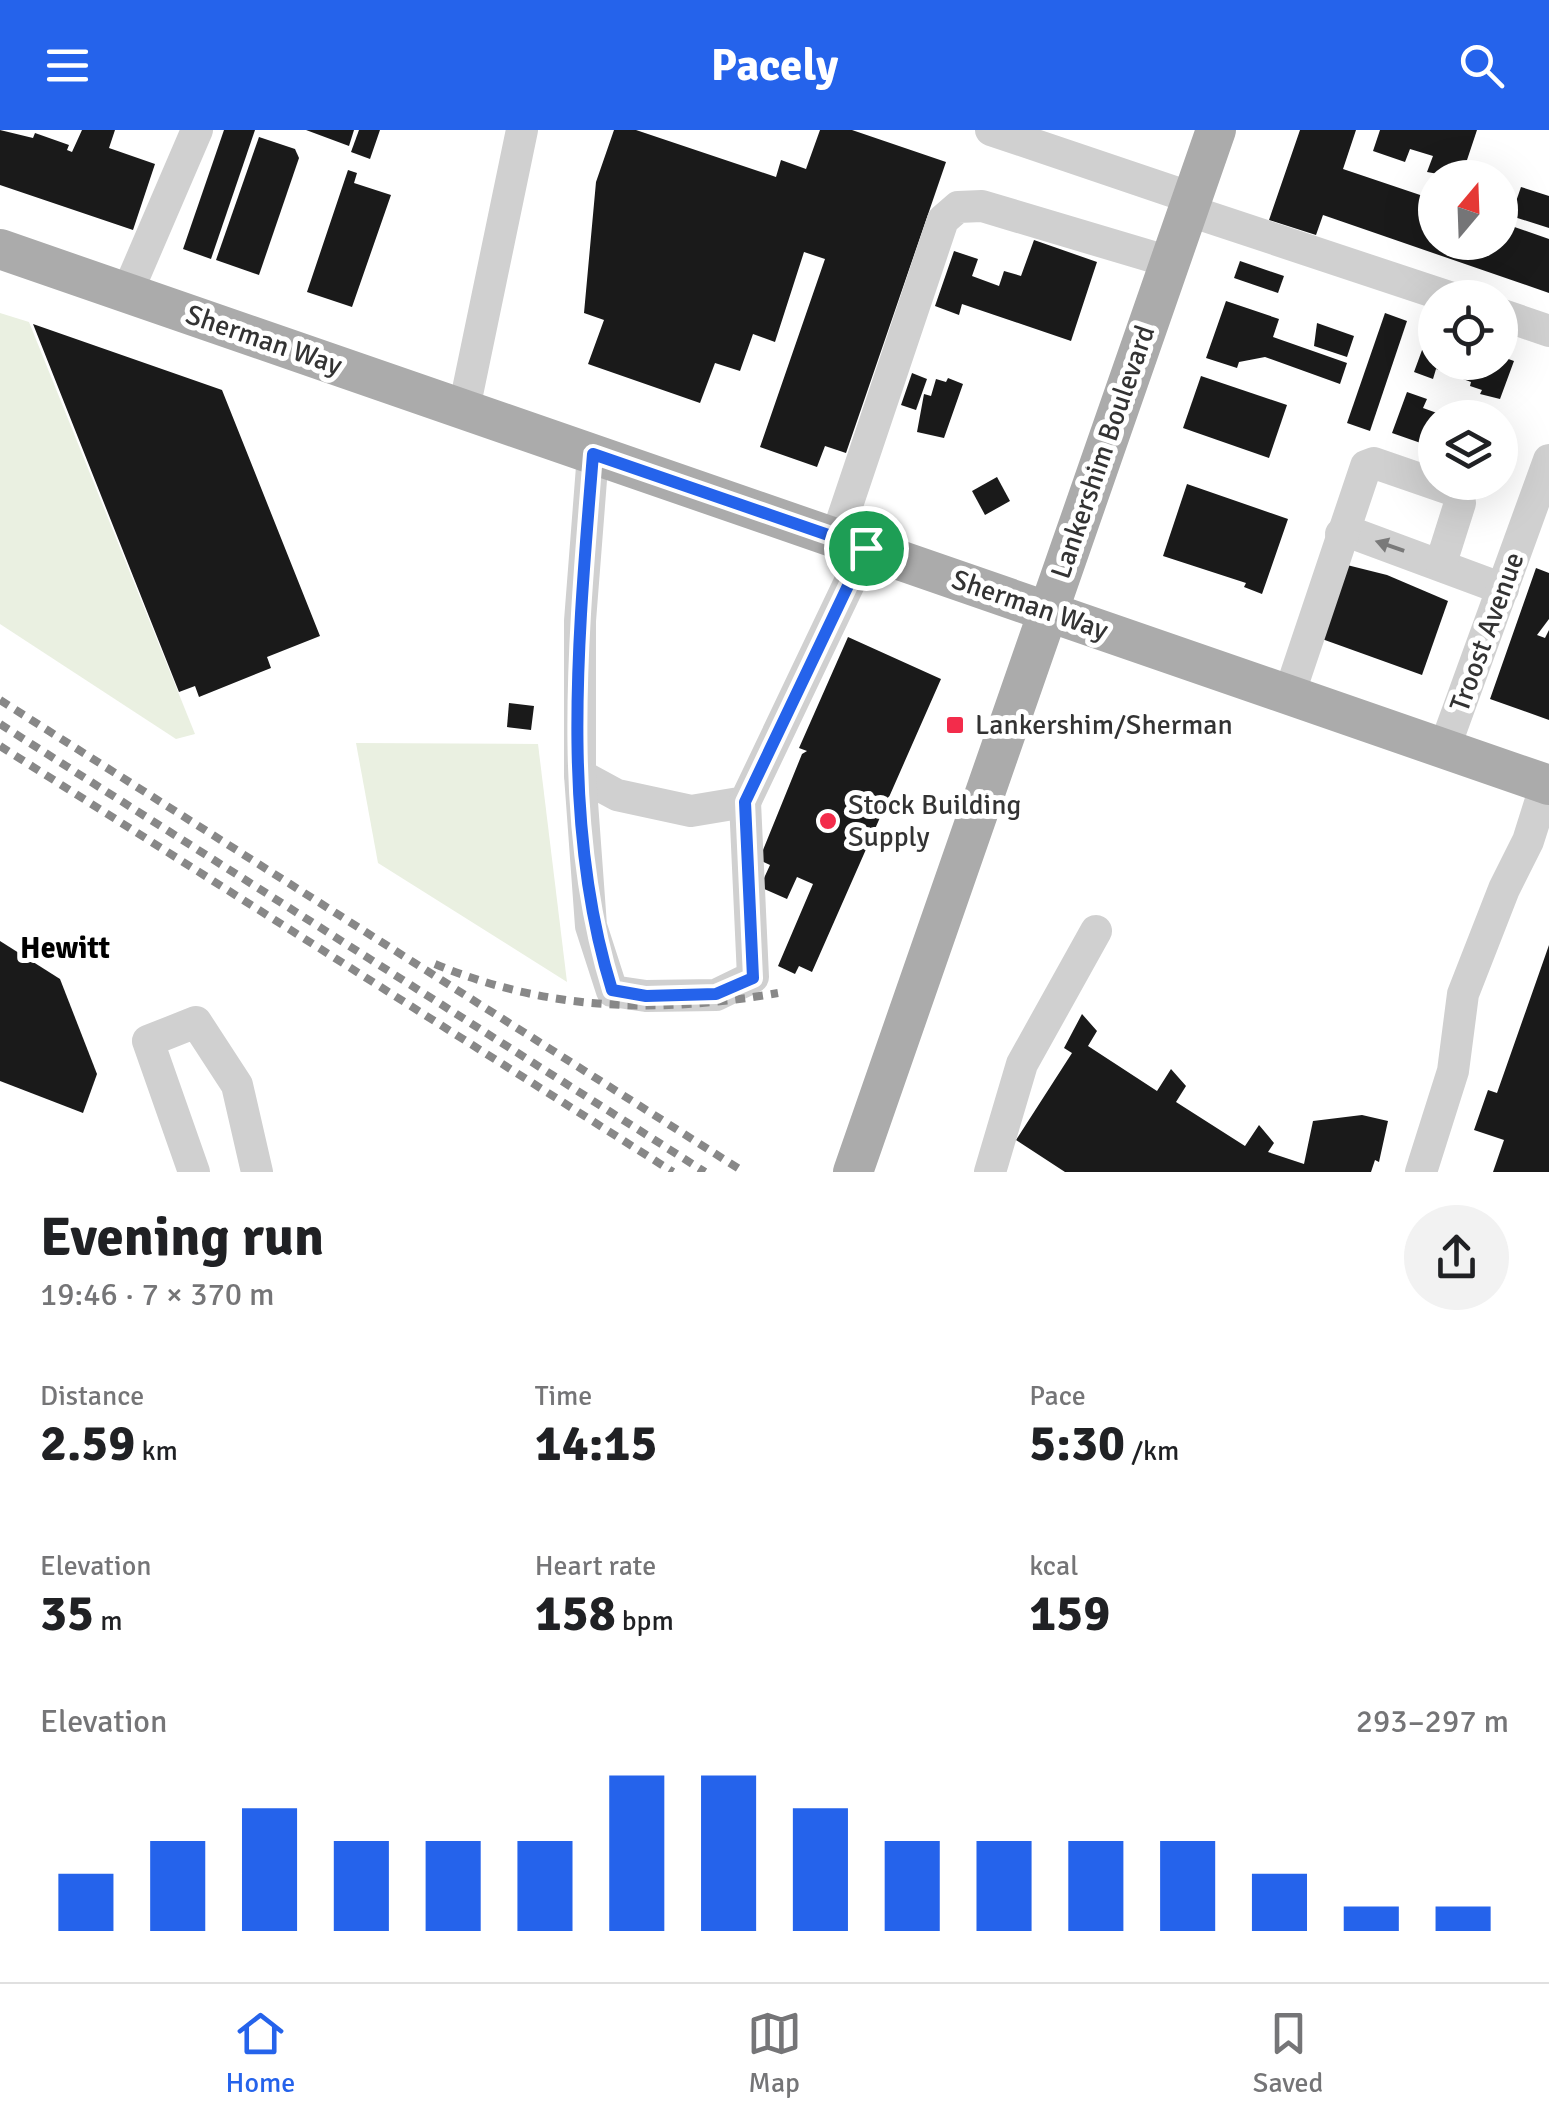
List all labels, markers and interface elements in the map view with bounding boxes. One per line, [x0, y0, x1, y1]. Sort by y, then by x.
icon: menu [40, 38, 95, 93]
text: Pacely [711, 38, 838, 93]
icon: search [1454, 38, 1509, 93]
north arrow [1418, 160, 1518, 260]
map controls [1418, 160, 1518, 500]
button: locate [1418, 280, 1518, 380]
street label: Sherman Way [182, 297, 346, 383]
street label: Lankershim Boulevard [1044, 321, 1162, 583]
button: layers [1418, 400, 1518, 500]
pin [824, 506, 909, 591]
icon: arrive [839, 521, 894, 576]
one-way arrow [1374, 537, 1404, 552]
street label: Troost Avenue [1442, 548, 1532, 716]
street label: Sherman Way [948, 562, 1112, 648]
place label: Lankershim/Sherman [975, 708, 1233, 742]
marker: Lankershim/Sherman [944, 714, 966, 736]
place label: Stock Building Supply [848, 788, 1021, 854]
marker: Stock Building Supply [817, 810, 839, 832]
district label: Hewitt [20, 930, 110, 967]
text: Evening run [40, 1203, 324, 1271]
button: share [1404, 1205, 1509, 1310]
text: 19:46 · 7 × 370 m [40, 1275, 275, 1314]
text: Distance [40, 1379, 144, 1413]
text: Time [535, 1379, 592, 1413]
text: Pace [1029, 1379, 1086, 1413]
text: 2.59 [40, 1413, 135, 1475]
text: 14:15 [535, 1413, 657, 1475]
text: 5:30 [1029, 1413, 1125, 1475]
text: km [135, 1434, 178, 1468]
text: /km [1125, 1434, 1179, 1468]
text: Elevation [40, 1549, 152, 1583]
text: Heart rate [535, 1549, 656, 1583]
text: kcal [1029, 1549, 1078, 1583]
text: 35 [40, 1583, 94, 1645]
text: 158 [535, 1583, 616, 1645]
text: 159 [1029, 1583, 1110, 1645]
text: m [94, 1604, 123, 1638]
text: bpm [616, 1604, 674, 1638]
text: Elevation [40, 1702, 167, 1741]
text: 293–297 m [1356, 1702, 1509, 1741]
tab: Home [226, 2006, 295, 2100]
tab: Map [747, 2006, 802, 2100]
tab: Saved [1253, 2006, 1323, 2100]

